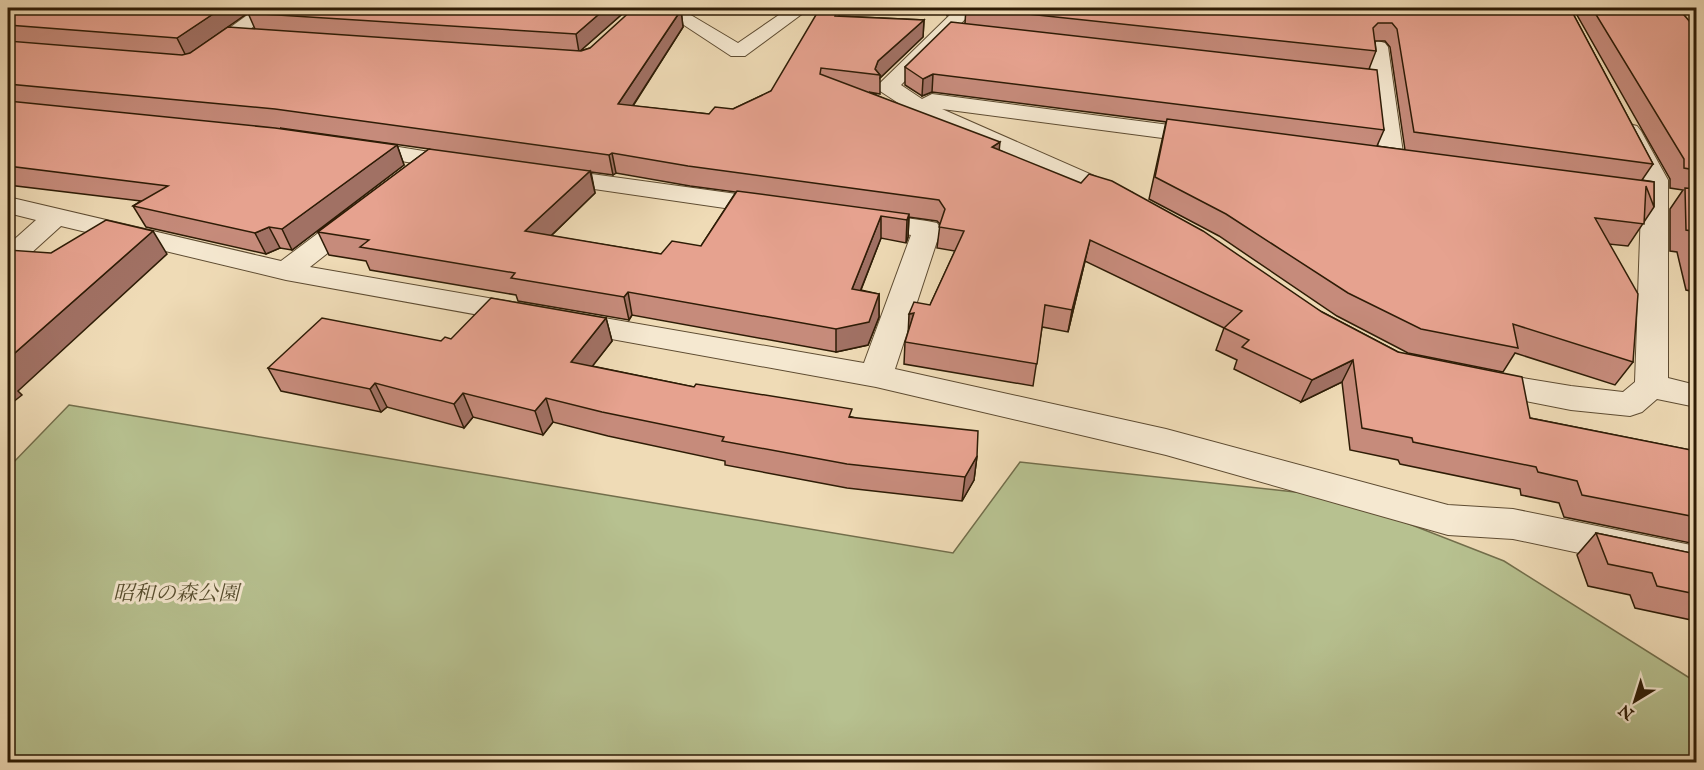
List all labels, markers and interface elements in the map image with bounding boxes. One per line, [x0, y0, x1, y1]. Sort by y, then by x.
park label: 昭和の森公園 [113, 581, 242, 608]
north arrow [1605, 671, 1665, 731]
text: N [1615, 699, 1639, 724]

